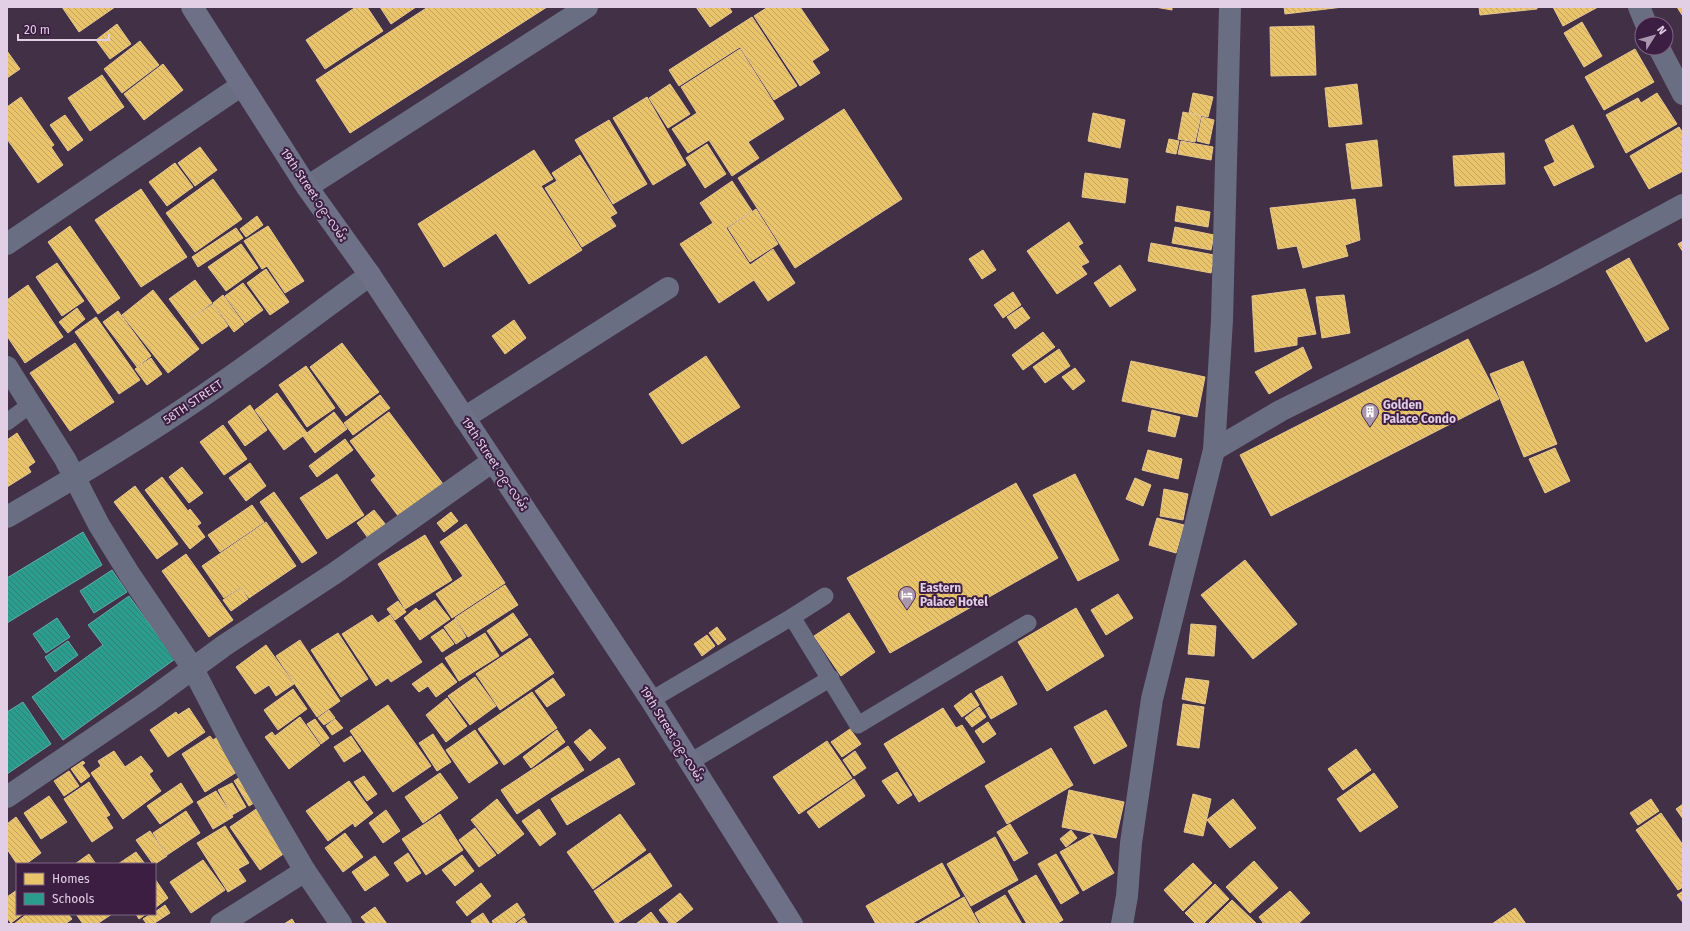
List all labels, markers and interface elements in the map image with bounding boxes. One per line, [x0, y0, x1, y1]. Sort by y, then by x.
scale bar [18, 16, 109, 42]
north arrow [1634, 16, 1674, 56]
text: 20 m [24, 23, 50, 37]
text: N [1654, 23, 1669, 37]
street label: 19th Street ၁၉−လမ်း [275, 145, 352, 246]
street label: 58TH STREET [161, 377, 226, 427]
place label: Golden Palace Condo [1383, 398, 1456, 426]
building icon: Golden Palace Condo [1360, 402, 1380, 427]
street label: 19th Street ၁၉−လမ်း [456, 414, 533, 515]
place label: Eastern Palace Hotel [920, 581, 988, 609]
hotel icon: Eastern Palace Hotel [897, 585, 917, 610]
street label: 19th Street ၁၉−လမ်း [634, 683, 709, 786]
legend [16, 863, 156, 915]
text: Homes [52, 872, 90, 886]
text: Schools [52, 892, 95, 906]

